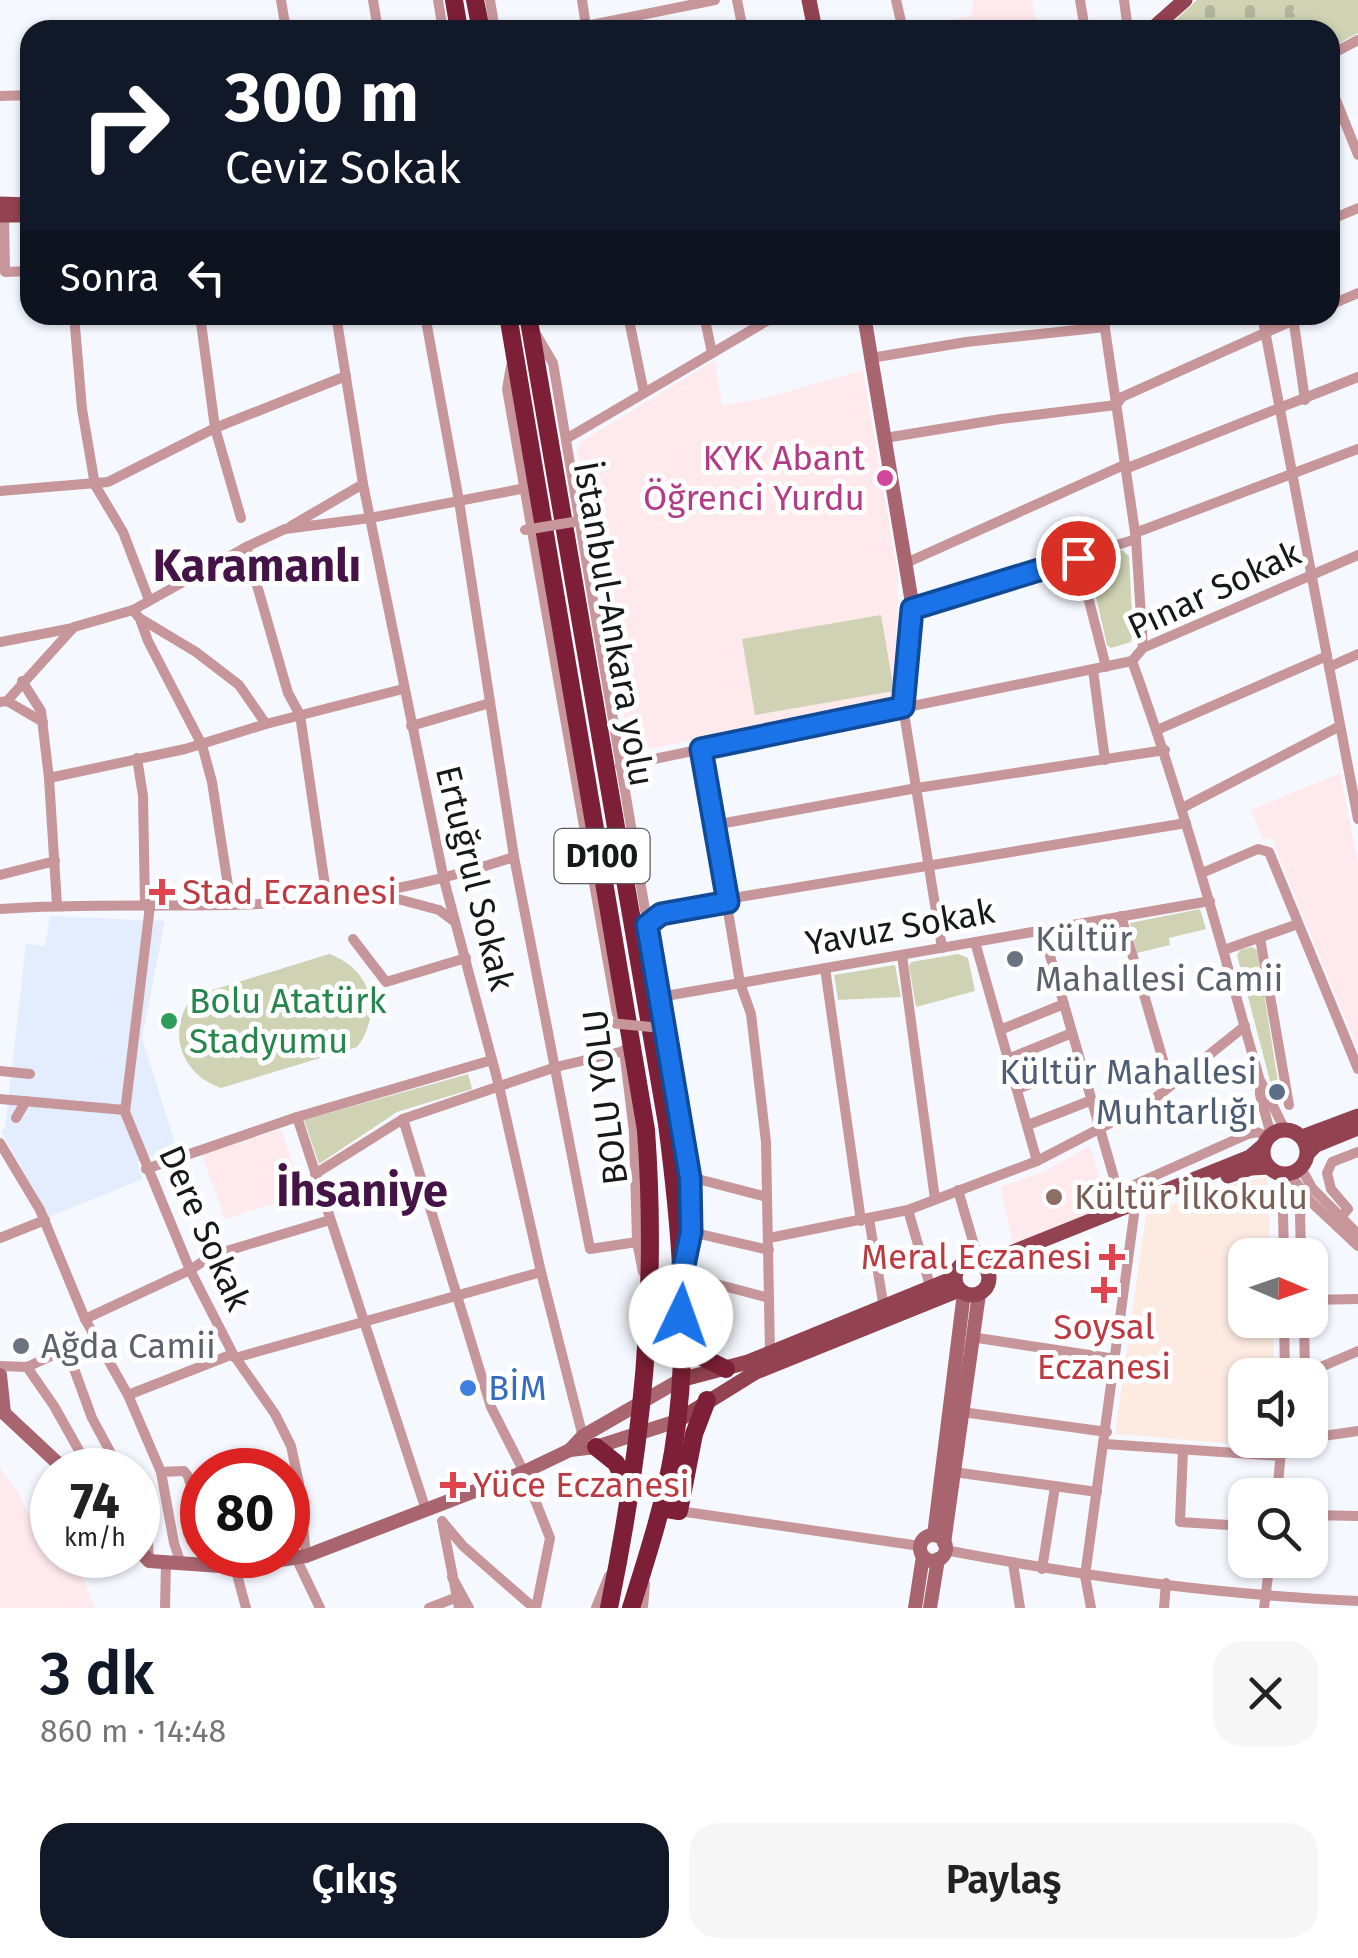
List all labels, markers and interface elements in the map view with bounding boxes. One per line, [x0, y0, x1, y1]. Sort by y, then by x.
text: 300 m [225, 56, 419, 140]
icon: right [60, 60, 190, 190]
text: Ceviz Sokak [225, 141, 461, 195]
icon: left [179, 250, 234, 305]
text: Sonra [60, 255, 159, 301]
place label: KYK Abant Öğrenci Yurdu [643, 437, 865, 519]
street label: İstanbul-Ankara yolu [565, 458, 663, 790]
marker: KYK Abant Öğrenci Yurdu [874, 467, 896, 489]
pin [1036, 516, 1121, 601]
icon: arrive [1051, 531, 1106, 586]
street label: Pınar Sokak [1121, 532, 1307, 648]
district label: Karamanlı [153, 539, 361, 593]
street label: Ertuğrul Sokak [427, 761, 523, 995]
road number: D100 [554, 829, 650, 883]
place label: Stad Eczanesi [182, 871, 397, 913]
marker: Stad Eczanesi [151, 881, 173, 903]
street label: Yavuz Sokak [802, 890, 998, 964]
place label: Kültür Mahallesi Camii [1035, 918, 1283, 1000]
marker: Kültür Mahallesi Camii [1004, 948, 1026, 970]
place label: Bolu Atatürk Stadyumu [189, 980, 387, 1062]
street label: BOLU YOLU [573, 1007, 637, 1187]
marker: Bolu Atatürk Stadyumu [158, 1010, 180, 1032]
place label: Kültür Mahallesi Muhtarlığı [999, 1051, 1257, 1133]
marker: Kültür Mahallesi Muhtarlığı [1266, 1081, 1288, 1103]
street label: Dere Sokak [150, 1139, 260, 1317]
district label: İhsaniye [276, 1163, 448, 1218]
place label: Kültür İlkokulu [1074, 1176, 1308, 1218]
marker: Kültür İlkokulu [1043, 1186, 1065, 1208]
place label: Meral Eczanesi [861, 1236, 1092, 1278]
north arrow [1228, 1238, 1328, 1338]
map controls [1228, 1238, 1328, 1578]
marker: Meral Eczanesi [1101, 1246, 1123, 1268]
position arrow [629, 1264, 733, 1368]
marker: Soysal Eczanesi [1093, 1279, 1115, 1301]
place label: Soysal Eczanesi [1037, 1306, 1171, 1388]
place label: Ağda Camii [41, 1325, 216, 1367]
marker: Ağda Camii [10, 1335, 32, 1357]
button: sound [1228, 1358, 1328, 1458]
place label: BİM [488, 1367, 547, 1409]
marker: BİM [457, 1377, 479, 1399]
speed limit sign: 80 [180, 1448, 310, 1578]
place label: Yüce Eczanesi [473, 1464, 690, 1506]
text: 74 [70, 1471, 120, 1531]
marker: Yüce Eczanesi [442, 1474, 464, 1496]
button: search [1228, 1478, 1328, 1578]
text: km/h [64, 1523, 126, 1553]
text: 3 dk [40, 1638, 154, 1710]
button: close [1213, 1641, 1318, 1746]
text: 860 m · 14:48 [40, 1712, 226, 1750]
button: Çıkış [40, 1823, 669, 1938]
button: Paylaş [689, 1823, 1318, 1938]

